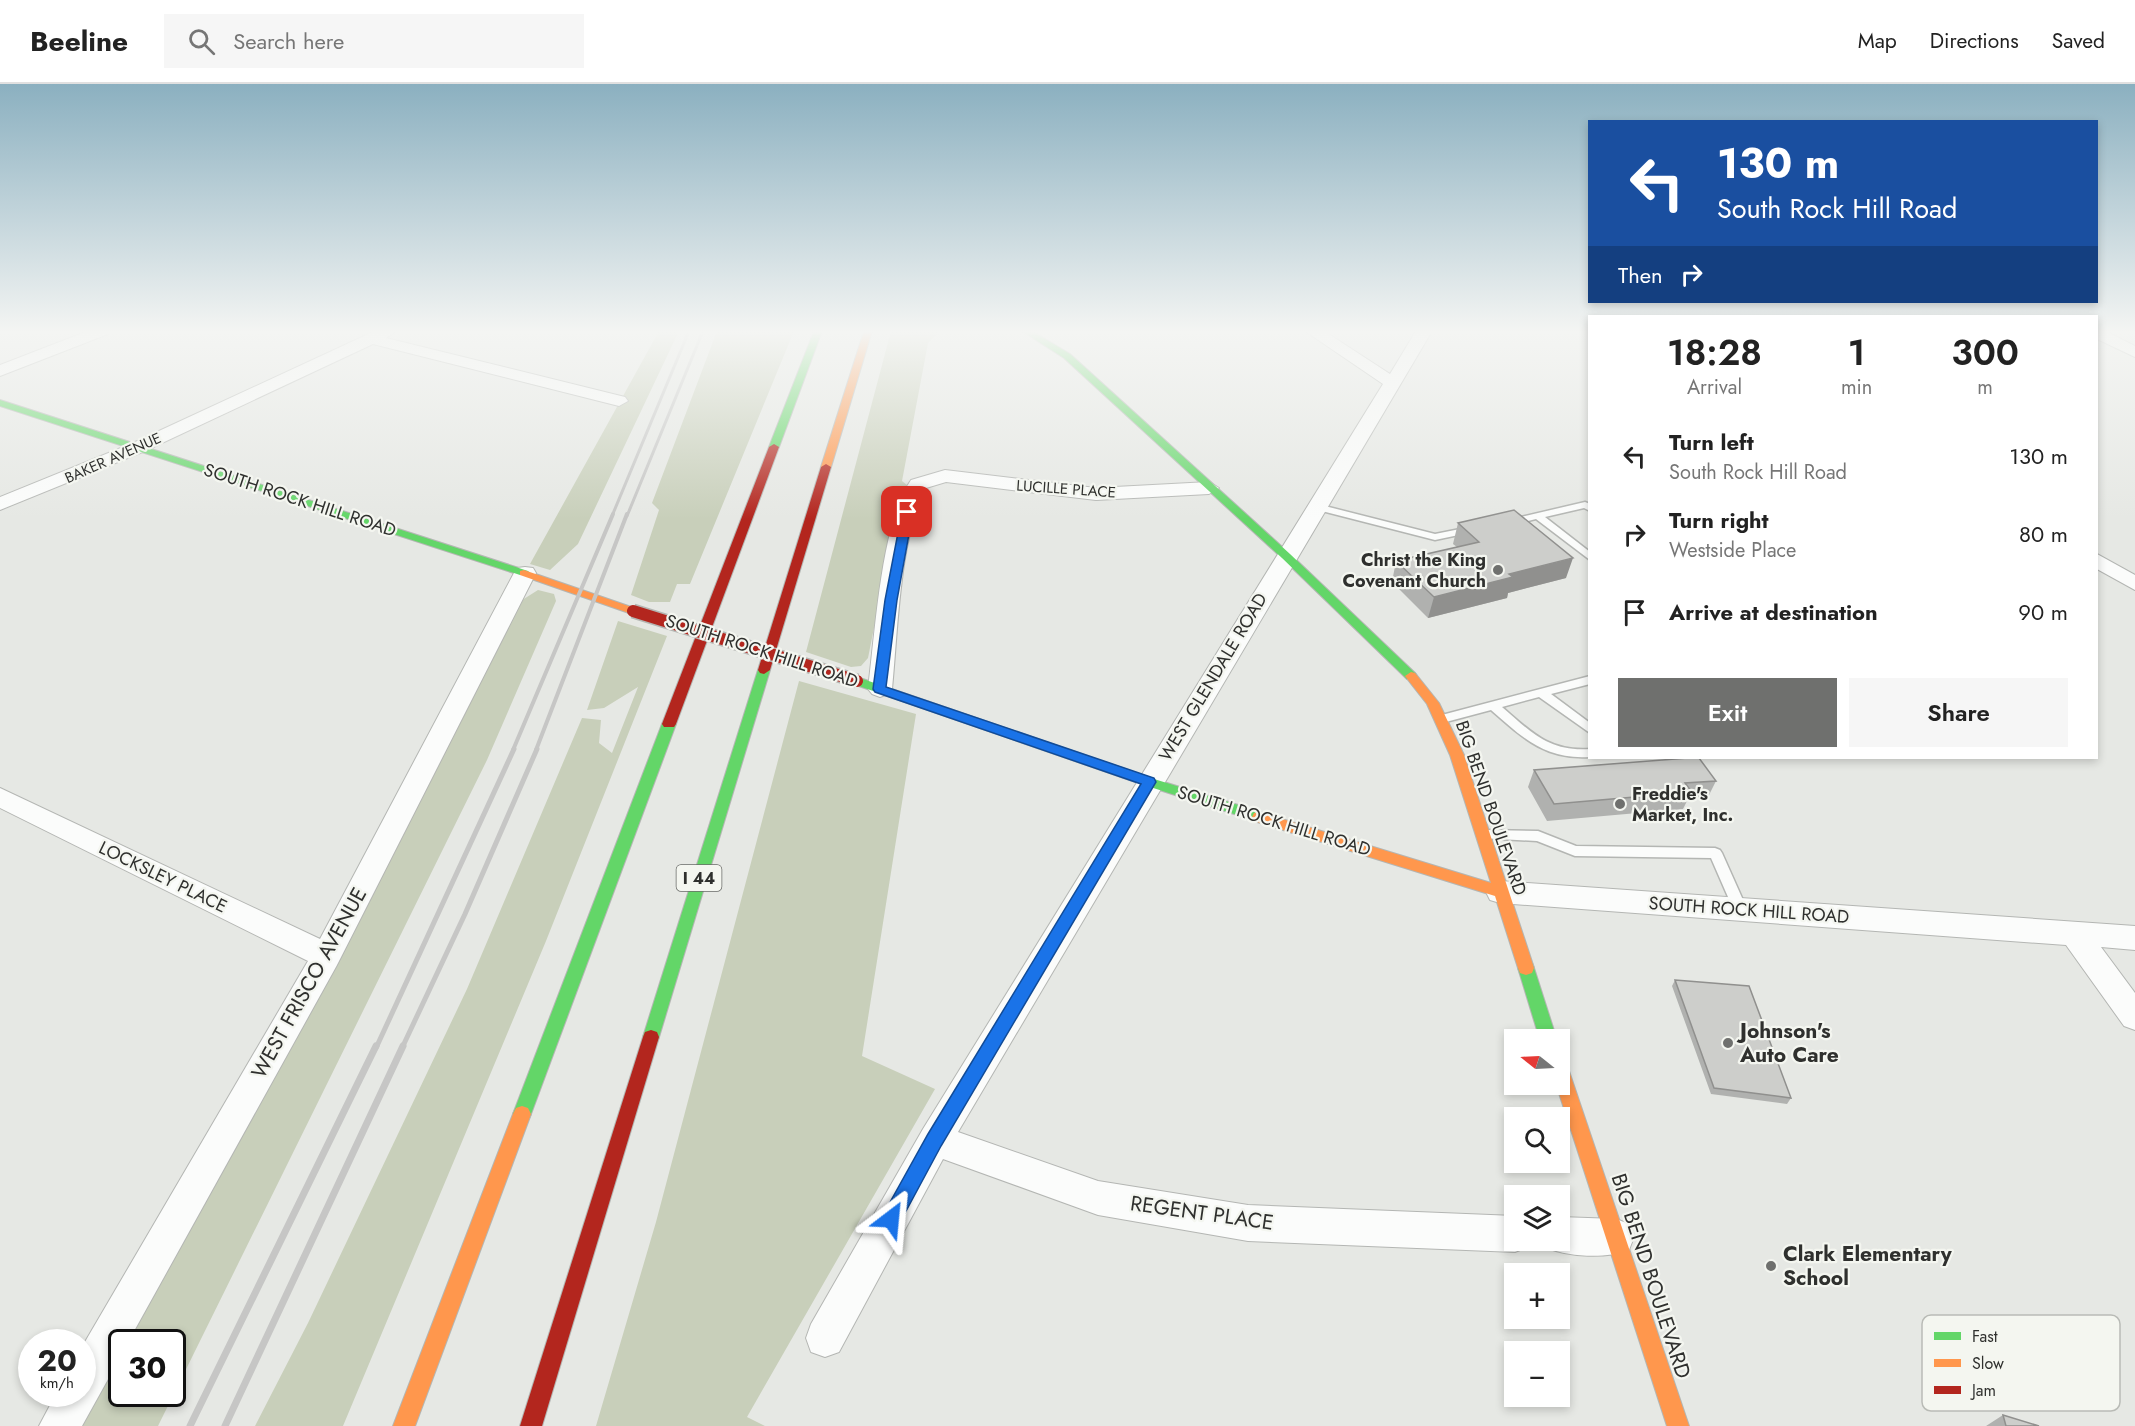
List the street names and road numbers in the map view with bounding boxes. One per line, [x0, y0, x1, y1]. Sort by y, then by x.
street label: BAKER AVENUE [61, 427, 165, 489]
street label: SOUTH ROCK HILL ROAD [200, 457, 400, 543]
street label: LUCILLE PLACE [1015, 475, 1117, 503]
street label: WEST GLENDALE ROAD [1152, 588, 1274, 766]
street label: SOUTH ROCK HILL ROAD [662, 608, 862, 694]
street label: BIG BEND BOULEVARD [1449, 717, 1533, 899]
street label: SOUTH ROCK HILL ROAD [1174, 779, 1374, 863]
street label: LOCKSLEY PLACE [95, 835, 231, 919]
road number: I 44 [676, 865, 722, 891]
street label: WEST FRISCO AVENUE [244, 882, 374, 1084]
street label: SOUTH ROCK HILL ROAD [1648, 890, 1850, 930]
street label: BIG BEND BOULEVARD [1604, 1170, 1698, 1382]
street label: REGENT PLACE [1128, 1188, 1276, 1238]

